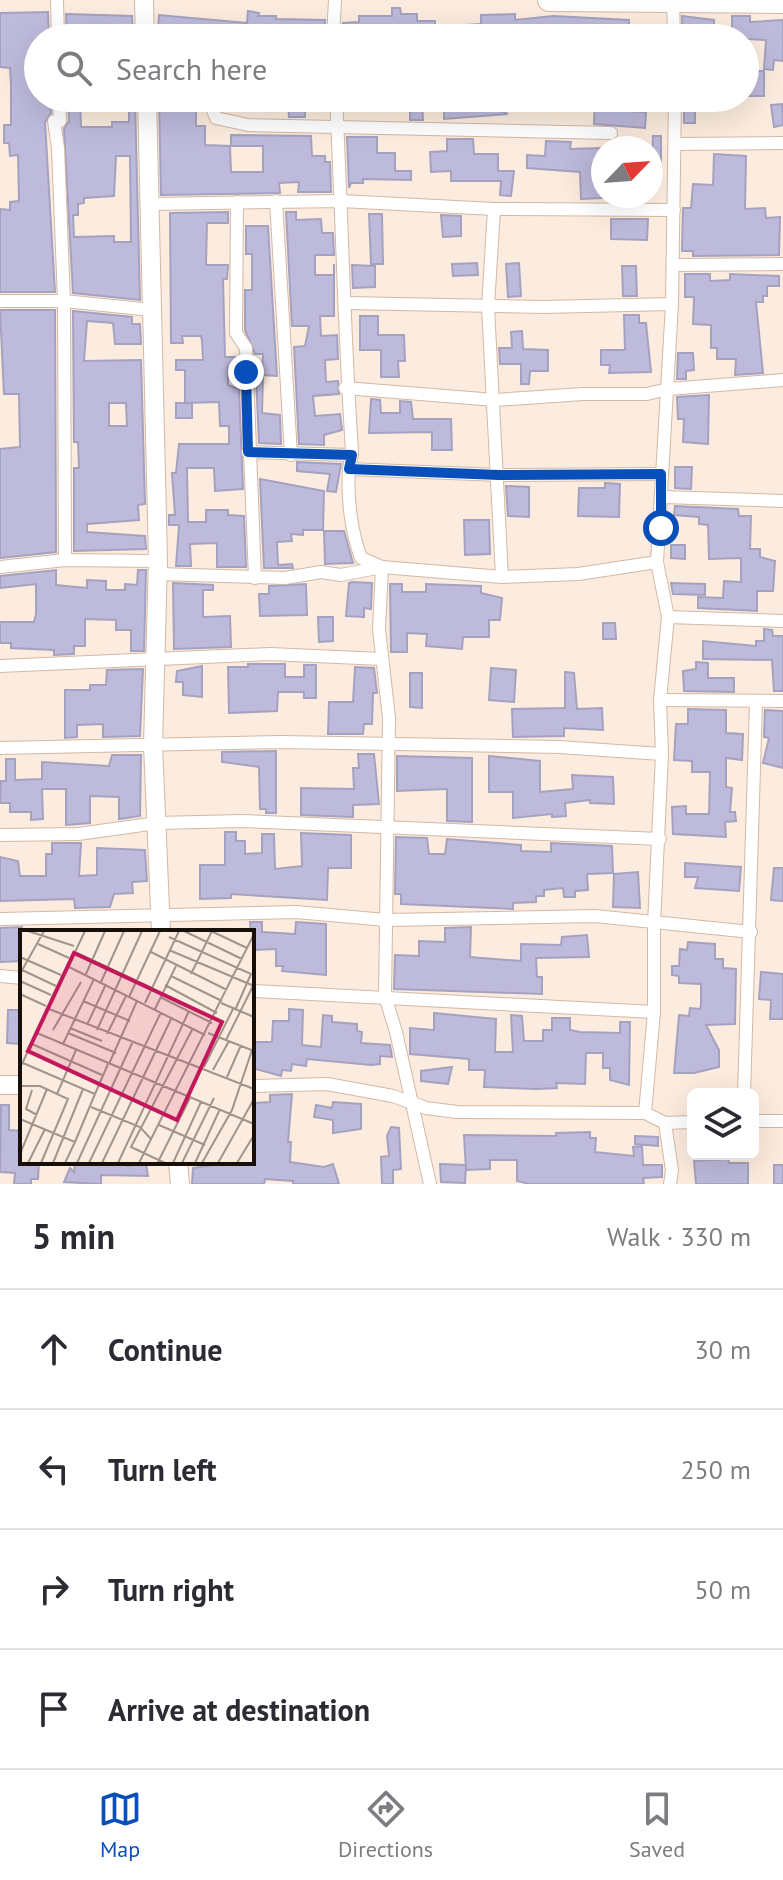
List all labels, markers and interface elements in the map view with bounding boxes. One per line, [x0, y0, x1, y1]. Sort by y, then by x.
search box [24, 24, 759, 112]
icon: search [52, 46, 96, 90]
text: Search here [116, 49, 267, 88]
north arrow [591, 136, 663, 208]
route end [228, 354, 264, 390]
route start [643, 510, 679, 546]
inset map [20, 930, 254, 1164]
map controls [687, 1088, 759, 1160]
button: layers [687, 1088, 759, 1160]
text: 5 min [32, 1214, 115, 1258]
text: Walk · 330 m [607, 1220, 751, 1253]
icon: ahead [32, 1327, 76, 1371]
text: Continue [108, 1330, 222, 1369]
text: 30 m [695, 1333, 751, 1366]
icon: left [32, 1447, 76, 1491]
text: Turn left [108, 1450, 216, 1489]
text: 250 m [680, 1453, 751, 1486]
icon: right [32, 1567, 76, 1611]
text: Turn right [108, 1570, 234, 1609]
text: 50 m [695, 1573, 751, 1606]
icon: arrive [32, 1687, 76, 1731]
text: Arrive at destination [108, 1690, 370, 1729]
tab: Map [98, 1787, 142, 1863]
tab: Directions [338, 1787, 433, 1863]
tab: Saved [629, 1787, 685, 1863]

